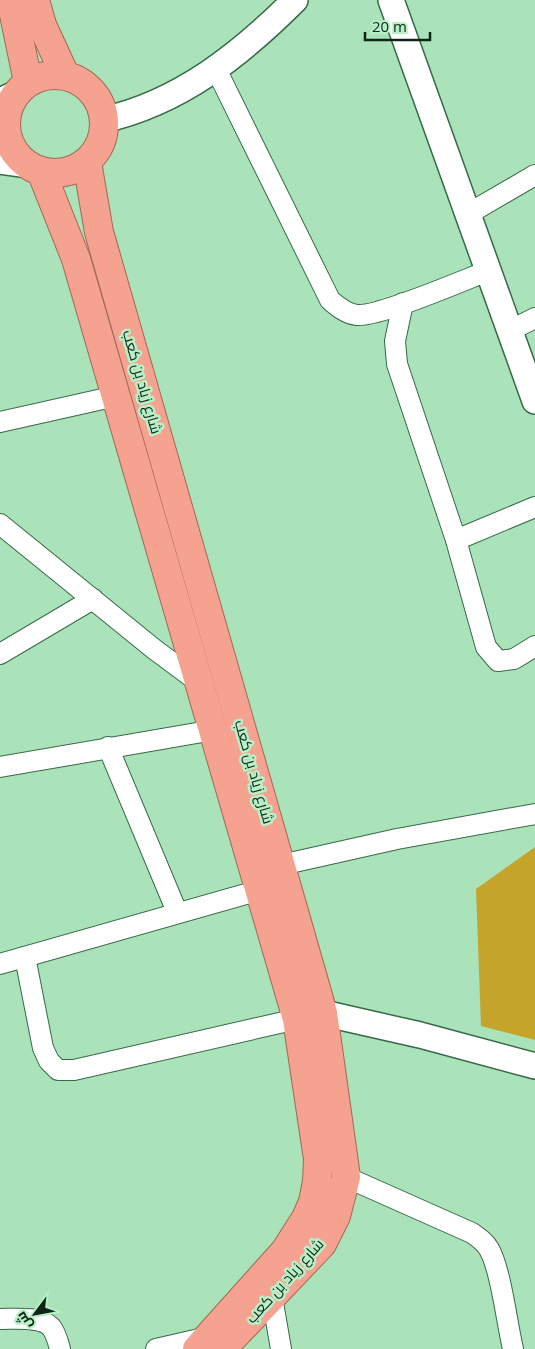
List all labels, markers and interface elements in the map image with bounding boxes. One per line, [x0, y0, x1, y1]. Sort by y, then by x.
scale bar [365, 10, 430, 42]
text: 20 m [372, 16, 407, 36]
street label: شارع زياد بن كعب [117, 327, 167, 437]
street label: شارع زياد بن كعب [229, 717, 279, 827]
street label: شارع زياد بن كعب [241, 1234, 329, 1328]
north arrow [10, 1289, 60, 1339]
text: ش [11, 1308, 36, 1334]

